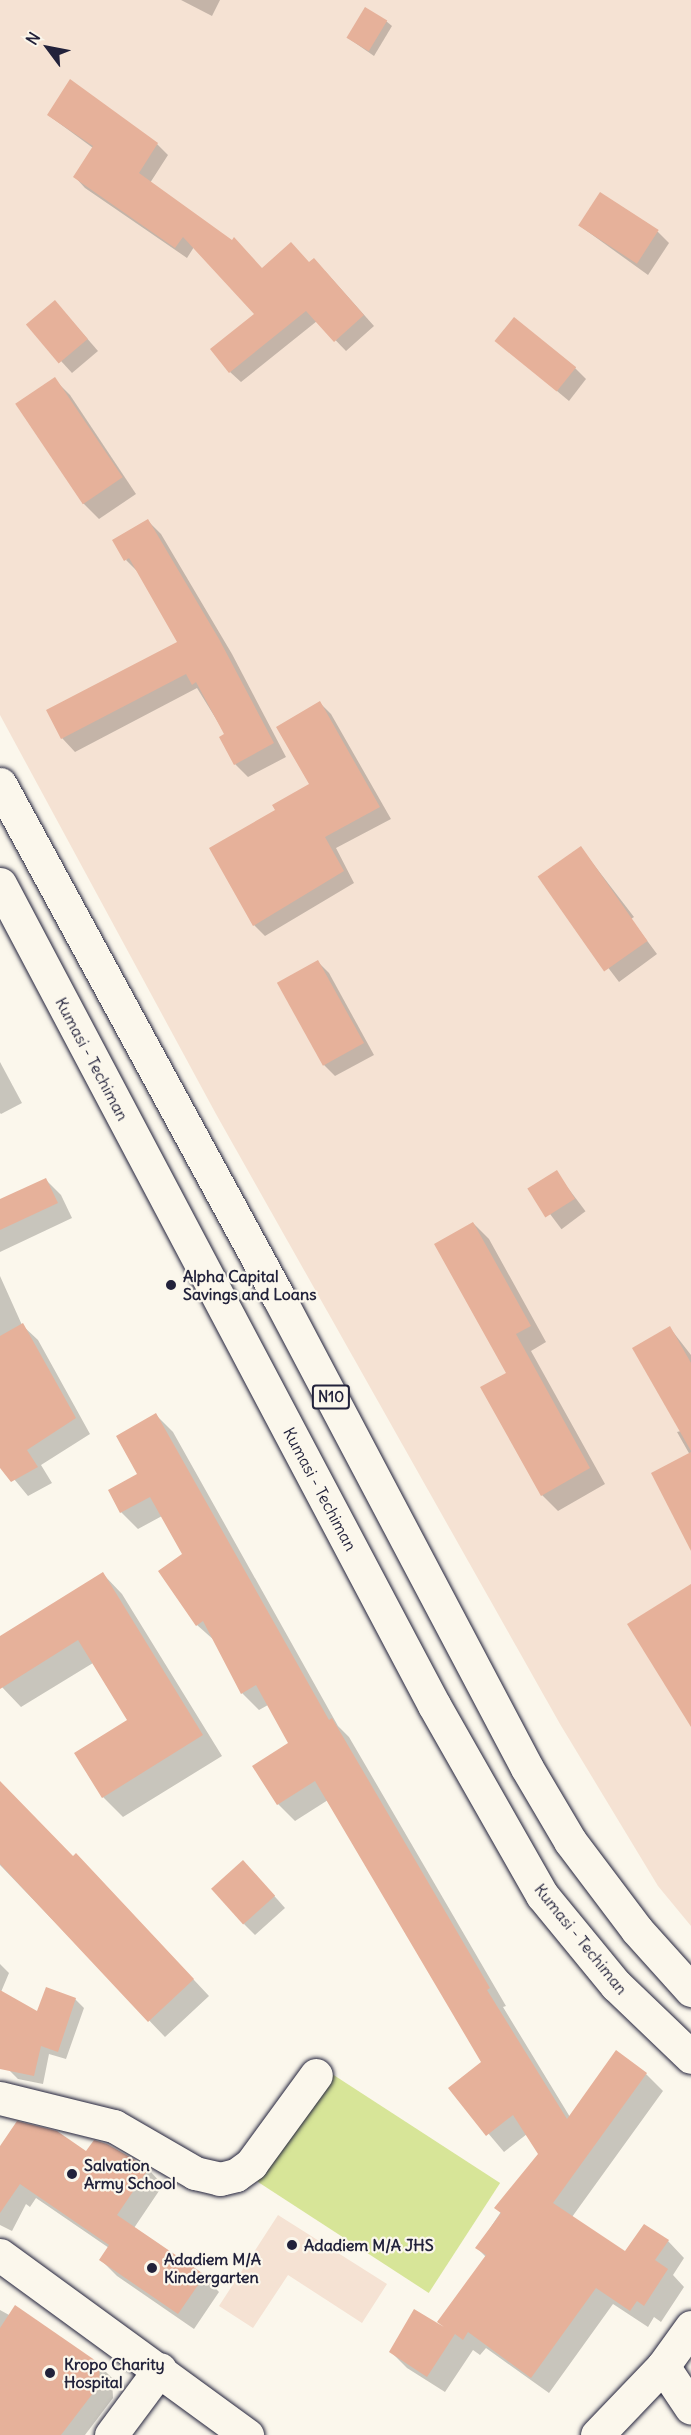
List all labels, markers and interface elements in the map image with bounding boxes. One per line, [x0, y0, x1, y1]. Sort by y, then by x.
north arrow [18, 18, 78, 78]
text: N [21, 28, 44, 48]
street label: Kumasi - Techiman [51, 994, 133, 1124]
place label: Alpha Capital Savings and Loans [183, 1266, 316, 1304]
marker: Alpha Capital Savings and Loans [164, 1278, 178, 1292]
road number: N10 [312, 1385, 350, 1409]
street label: Kumasi - Techiman [279, 1424, 361, 1554]
street label: Kumasi - Techiman [530, 1880, 632, 1998]
place label: Salvation Army School [84, 2155, 175, 2193]
marker: Salvation Army School [65, 2167, 79, 2181]
place label: Adadiem M/A JHS [304, 2235, 434, 2255]
marker: Adadiem M/A JHS [285, 2238, 299, 2252]
place label: Adadiem M/A Kindergarten [164, 2249, 261, 2287]
marker: Adadiem M/A Kindergarten [145, 2261, 159, 2275]
place label: Kropo Charity Hospital [64, 2354, 165, 2392]
marker: Kropo Charity Hospital [41, 2364, 59, 2382]

